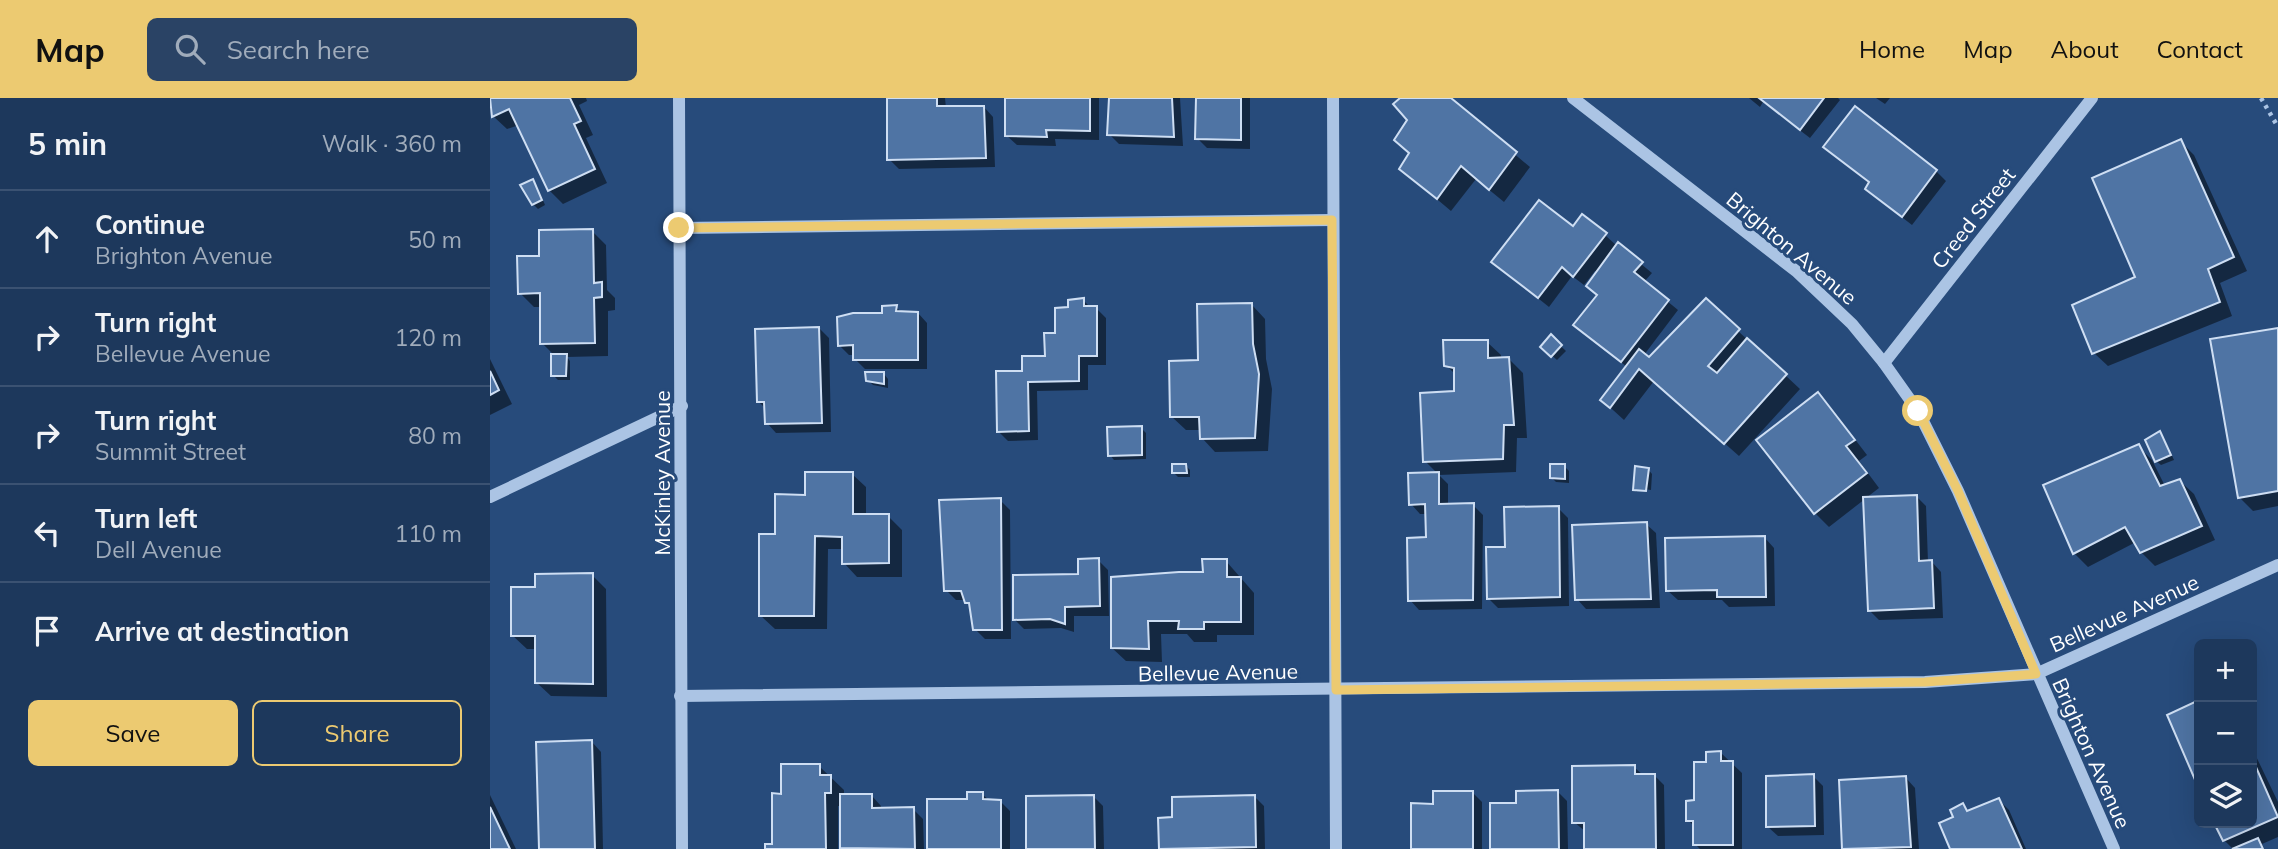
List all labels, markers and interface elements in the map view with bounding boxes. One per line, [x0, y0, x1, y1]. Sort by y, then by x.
search box [147, 18, 637, 81]
text: Map [35, 29, 105, 70]
icon: search [171, 30, 209, 68]
text: Search here [227, 33, 370, 66]
text: Home [1859, 34, 1925, 64]
text: Map [1963, 34, 2013, 64]
text: About [2051, 34, 2119, 64]
text: Contact [2157, 34, 2243, 64]
text: 5 min [28, 125, 107, 163]
text: Walk · 360 m [322, 129, 462, 158]
street label: Creed Street [1926, 162, 2020, 274]
street label: Brighton Avenue [1722, 186, 1862, 310]
text: Continue [95, 208, 205, 241]
route end [663, 212, 694, 243]
icon: ahead [28, 220, 66, 258]
text: 50 m [408, 225, 462, 254]
text: Brighton Avenue [95, 241, 272, 270]
text: Turn right [95, 306, 216, 339]
icon: right [28, 318, 66, 356]
text: 120 m [394, 323, 462, 352]
text: Bellevue Avenue [95, 339, 271, 368]
street label: McKinley Avenue [649, 390, 675, 556]
route start [1902, 395, 1933, 426]
text: Turn right [95, 404, 216, 437]
icon: right [28, 416, 66, 454]
text: 80 m [408, 421, 462, 450]
text: Summit Street [95, 437, 246, 466]
text: Turn left [95, 502, 197, 535]
icon: left [28, 514, 66, 552]
text: 110 m [394, 519, 462, 548]
text: Dell Avenue [95, 535, 222, 564]
street label: Bellevue Avenue [2045, 569, 2203, 657]
icon: arrive [28, 612, 66, 650]
text: Arrive at destination [95, 615, 350, 648]
map controls [2194, 639, 2257, 828]
button: + [2194, 639, 2257, 702]
street label: Bellevue Avenue [1138, 658, 1298, 686]
street label: Brighton Avenue [2047, 674, 2137, 832]
button: Save [28, 700, 238, 766]
button: Share [252, 700, 462, 766]
button: − [2194, 702, 2257, 765]
button: layers [2194, 765, 2257, 828]

